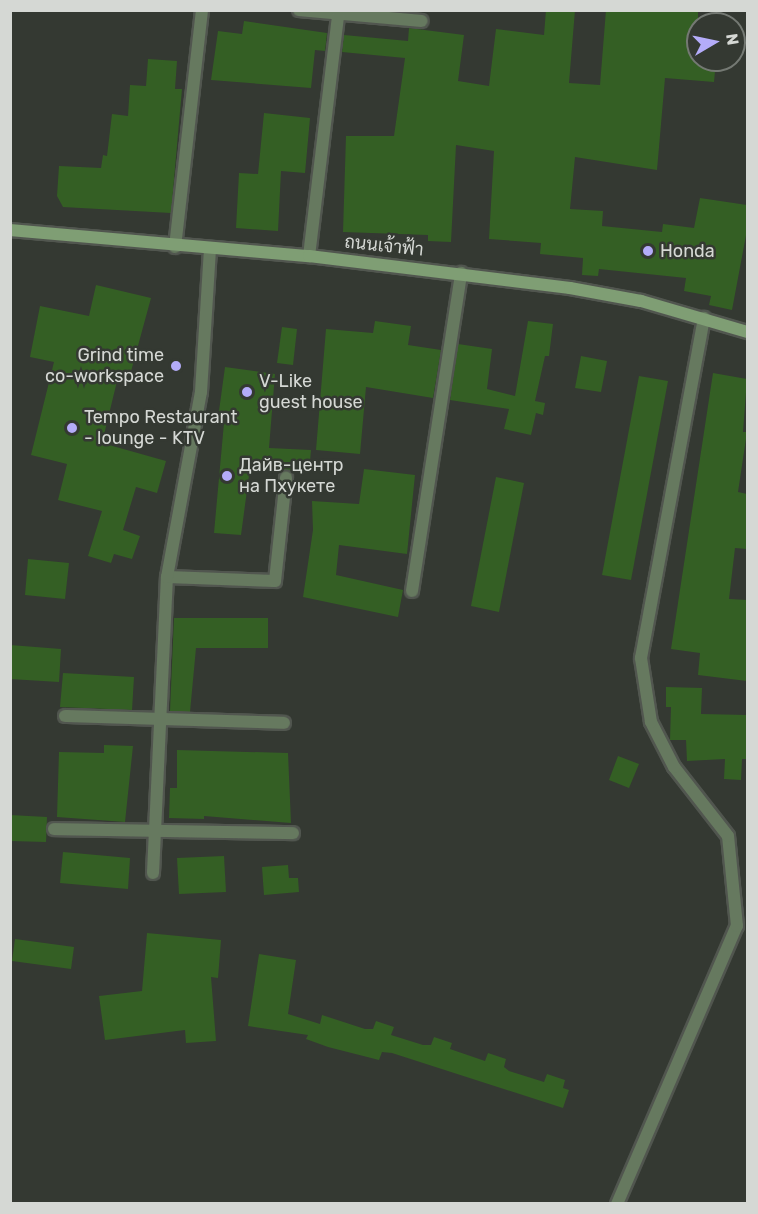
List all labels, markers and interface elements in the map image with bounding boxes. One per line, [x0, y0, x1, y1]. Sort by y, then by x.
north arrow [686, 12, 746, 72]
text: N [722, 32, 743, 47]
street label: ถนนเจ้าฟ้า [343, 231, 425, 261]
place label: Honda [660, 240, 715, 262]
marker: Honda [641, 244, 655, 258]
place label: Grind time co-workspace [45, 345, 164, 388]
marker: Grind time co-workspace [169, 359, 183, 373]
place label: V-Like guest house [259, 371, 363, 413]
marker: V-Like guest house [240, 385, 254, 399]
place label: Tempo Restaurant - lounge - KTV [84, 407, 237, 450]
marker: Tempo Restaurant - lounge - KTV [65, 421, 79, 435]
place label: Дайв-центр на Пхукете [239, 455, 344, 498]
marker: Дайв-центр на Пхукете [220, 469, 234, 483]

